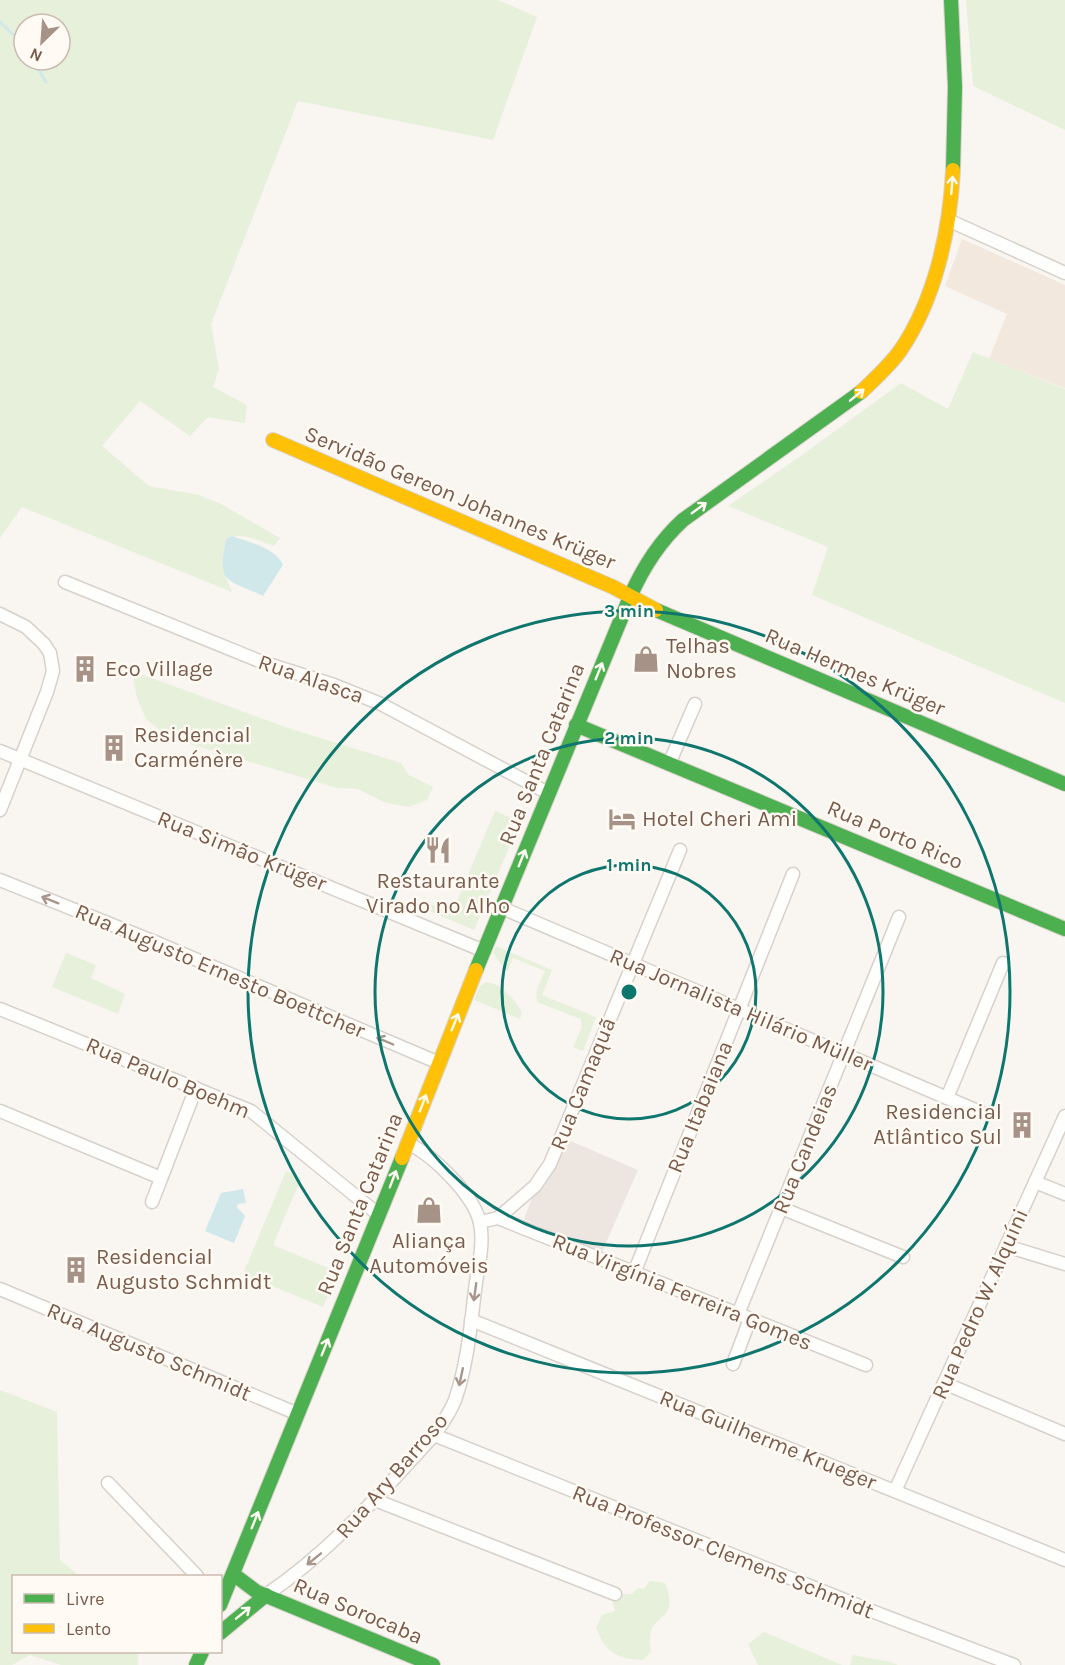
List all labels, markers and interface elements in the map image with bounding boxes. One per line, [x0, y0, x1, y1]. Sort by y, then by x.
north arrow [12, 12, 72, 72]
text: N [27, 44, 45, 66]
one-way arrow [947, 175, 958, 195]
one-way arrow [849, 388, 865, 401]
street label: Servidão Gereon Johannes Krüger [301, 421, 619, 575]
one-way arrow [691, 502, 707, 515]
text: 3 min [604, 600, 654, 622]
street label: Rua Hermes Krüger [761, 622, 949, 722]
place label: Telhas Nobres [666, 633, 737, 684]
shop icon: Telhas Nobres [631, 644, 661, 674]
street label: Rua Alasca [255, 649, 367, 709]
building icon: Eco Village [70, 654, 100, 684]
place label: Eco Village [105, 656, 213, 682]
street label: Rua Santa Catarina [494, 659, 590, 849]
one-way arrow [594, 662, 605, 681]
place label: Residencial Carménère [134, 722, 251, 773]
text: 2 min [604, 727, 654, 749]
building icon: Residencial Carménère [99, 733, 129, 763]
street label: Rua Porto Rico [823, 795, 967, 875]
hotel icon: Hotel Cheri Ami [607, 804, 637, 834]
street label: Rua Simão Krüger [154, 805, 330, 897]
place label: Hotel Cheri Ami [642, 806, 797, 832]
restaurant icon: Restaurante Virado no Alho [423, 835, 453, 865]
one-way arrow [517, 849, 528, 867]
text: 1 min [606, 854, 652, 876]
place label: Restaurante Virado no Alho [366, 868, 510, 919]
one-way arrow [41, 894, 60, 905]
street label: Rua Augusto Ernesto Boettcher [71, 898, 369, 1044]
street label: Rua Jornalista Hilário Müller [606, 943, 876, 1077]
centre of rings [619, 982, 639, 1002]
one-way arrow [451, 1013, 462, 1032]
street label: Rua Camaquã [545, 1014, 621, 1154]
street label: Rua Paulo Boehm [82, 1032, 254, 1124]
one-way arrow [376, 1034, 394, 1046]
street label: Rua Itabaiana [662, 1037, 738, 1177]
street label: Rua Candeias [767, 1080, 843, 1218]
one-way arrow [418, 1094, 429, 1113]
place label: Residencial Atlântico Sul [873, 1099, 1002, 1150]
street label: Rua Santa Catarina [312, 1109, 408, 1299]
building icon: Residencial Atlântico Sul [1007, 1110, 1037, 1140]
one-way arrow [388, 1170, 399, 1189]
shop icon: Aliança Automóveis [414, 1195, 444, 1225]
street label: Rua Pedro W. Alquíni [926, 1205, 1034, 1403]
place label: Aliança Automóveis [369, 1228, 489, 1279]
street label: Rua Virgínia Ferreira Gomes [548, 1228, 816, 1356]
place label: Residencial Augusto Schmidt [96, 1244, 271, 1295]
building icon: Residencial Augusto Schmidt [61, 1255, 91, 1285]
one-way arrow [469, 1282, 480, 1301]
street label: Rua Augusto Schmidt [43, 1297, 255, 1407]
one-way arrow [320, 1339, 331, 1357]
one-way arrow [454, 1367, 466, 1386]
street label: Rua Guilherme Krueger [656, 1385, 880, 1495]
street label: Rua Ary Barroso [331, 1408, 453, 1544]
street label: Rua Professor Clemens Schmidt [569, 1480, 877, 1624]
one-way arrow [250, 1511, 261, 1529]
one-way arrow [307, 1553, 323, 1566]
street label: Rua Sorocaba [289, 1572, 427, 1650]
legend [12, 1575, 222, 1653]
text: Livre [66, 1588, 105, 1610]
one-way arrow [235, 1607, 251, 1620]
text: Lento [66, 1618, 111, 1640]

